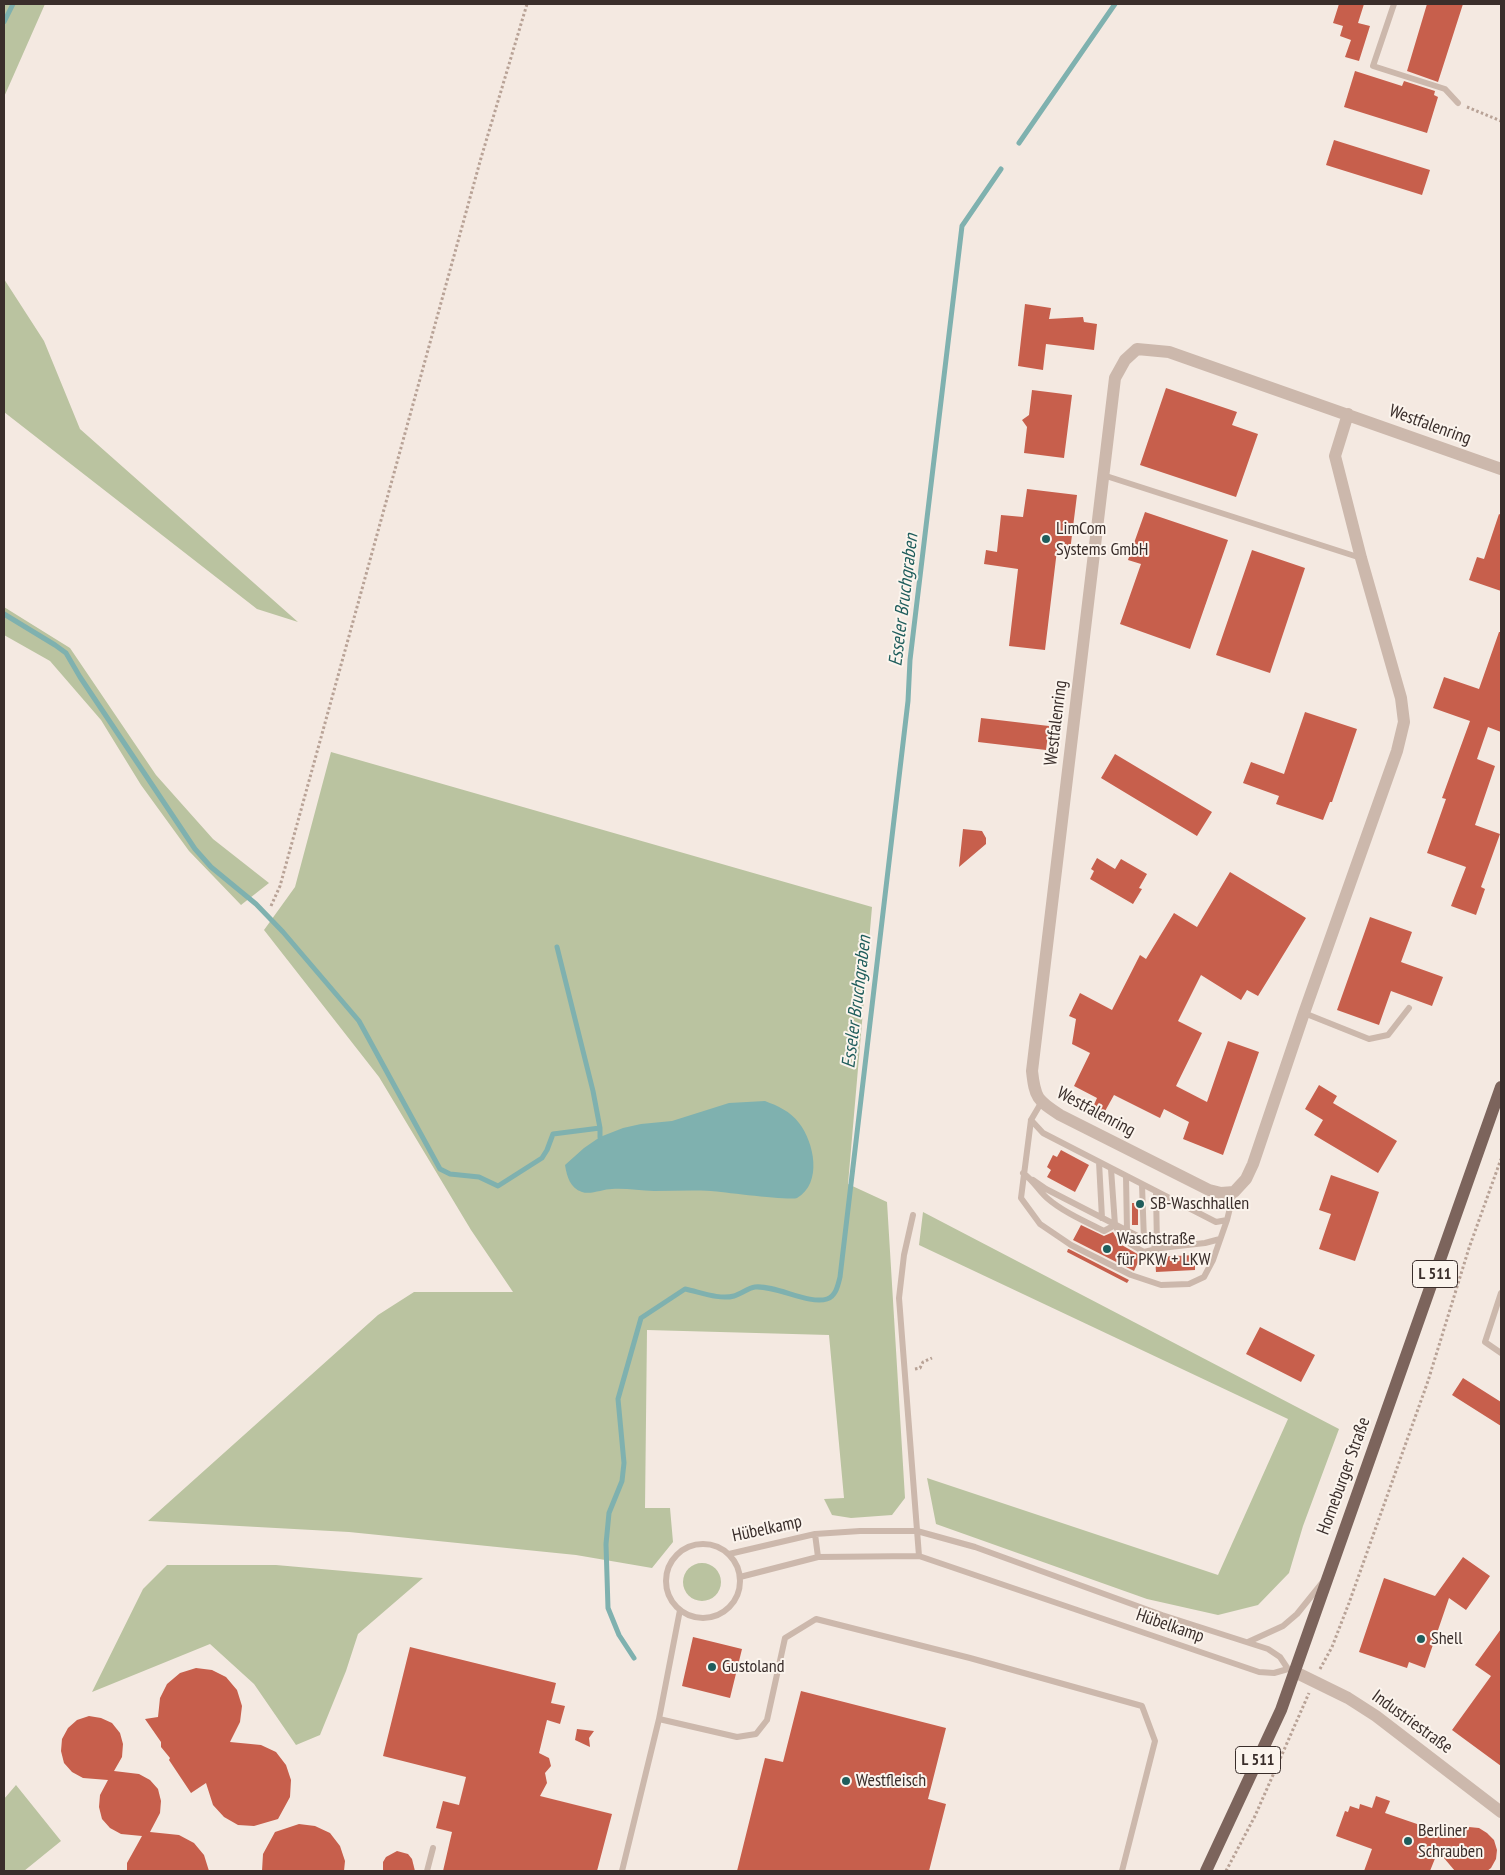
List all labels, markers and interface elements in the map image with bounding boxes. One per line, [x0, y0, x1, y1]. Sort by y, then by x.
street label: Westfalenring [1386, 400, 1474, 450]
place label: LimCom Systems GmbH [1056, 518, 1148, 560]
water label: Esseler Bruchgraben [885, 532, 923, 668]
marker: LimCom Systems GmbH [1040, 533, 1052, 545]
street label: Westfalenring [1040, 679, 1072, 767]
water label: Esseler Bruchgraben [838, 934, 876, 1070]
street label: Westfalenring [1053, 1082, 1139, 1142]
place label: SB-Waschhallen [1150, 1193, 1249, 1215]
marker: SB-Waschhallen [1134, 1198, 1146, 1210]
place label: Waschstraße für PKW + LKW [1117, 1228, 1211, 1270]
marker: Waschstraße für PKW + LKW [1101, 1243, 1113, 1255]
road number: L 511 [1412, 1260, 1458, 1288]
street label: Horneburger Straße [1313, 1414, 1375, 1538]
street label: Hübelkamp [730, 1511, 804, 1547]
street label: Hübelkamp [1133, 1604, 1207, 1648]
place label: Shell [1431, 1628, 1462, 1650]
marker: Shell [1415, 1633, 1427, 1645]
place label: Gustoland [722, 1656, 784, 1678]
marker: Gustoland [706, 1661, 718, 1673]
street label: Industriestraße [1367, 1686, 1457, 1758]
road number: L 511 [1236, 1746, 1280, 1774]
place label: Westfleisch [856, 1770, 926, 1792]
marker: Westfleisch [840, 1775, 852, 1787]
place label: Berliner Schrauben [1418, 1820, 1483, 1862]
marker: Berliner Schrauben [1402, 1835, 1414, 1847]

